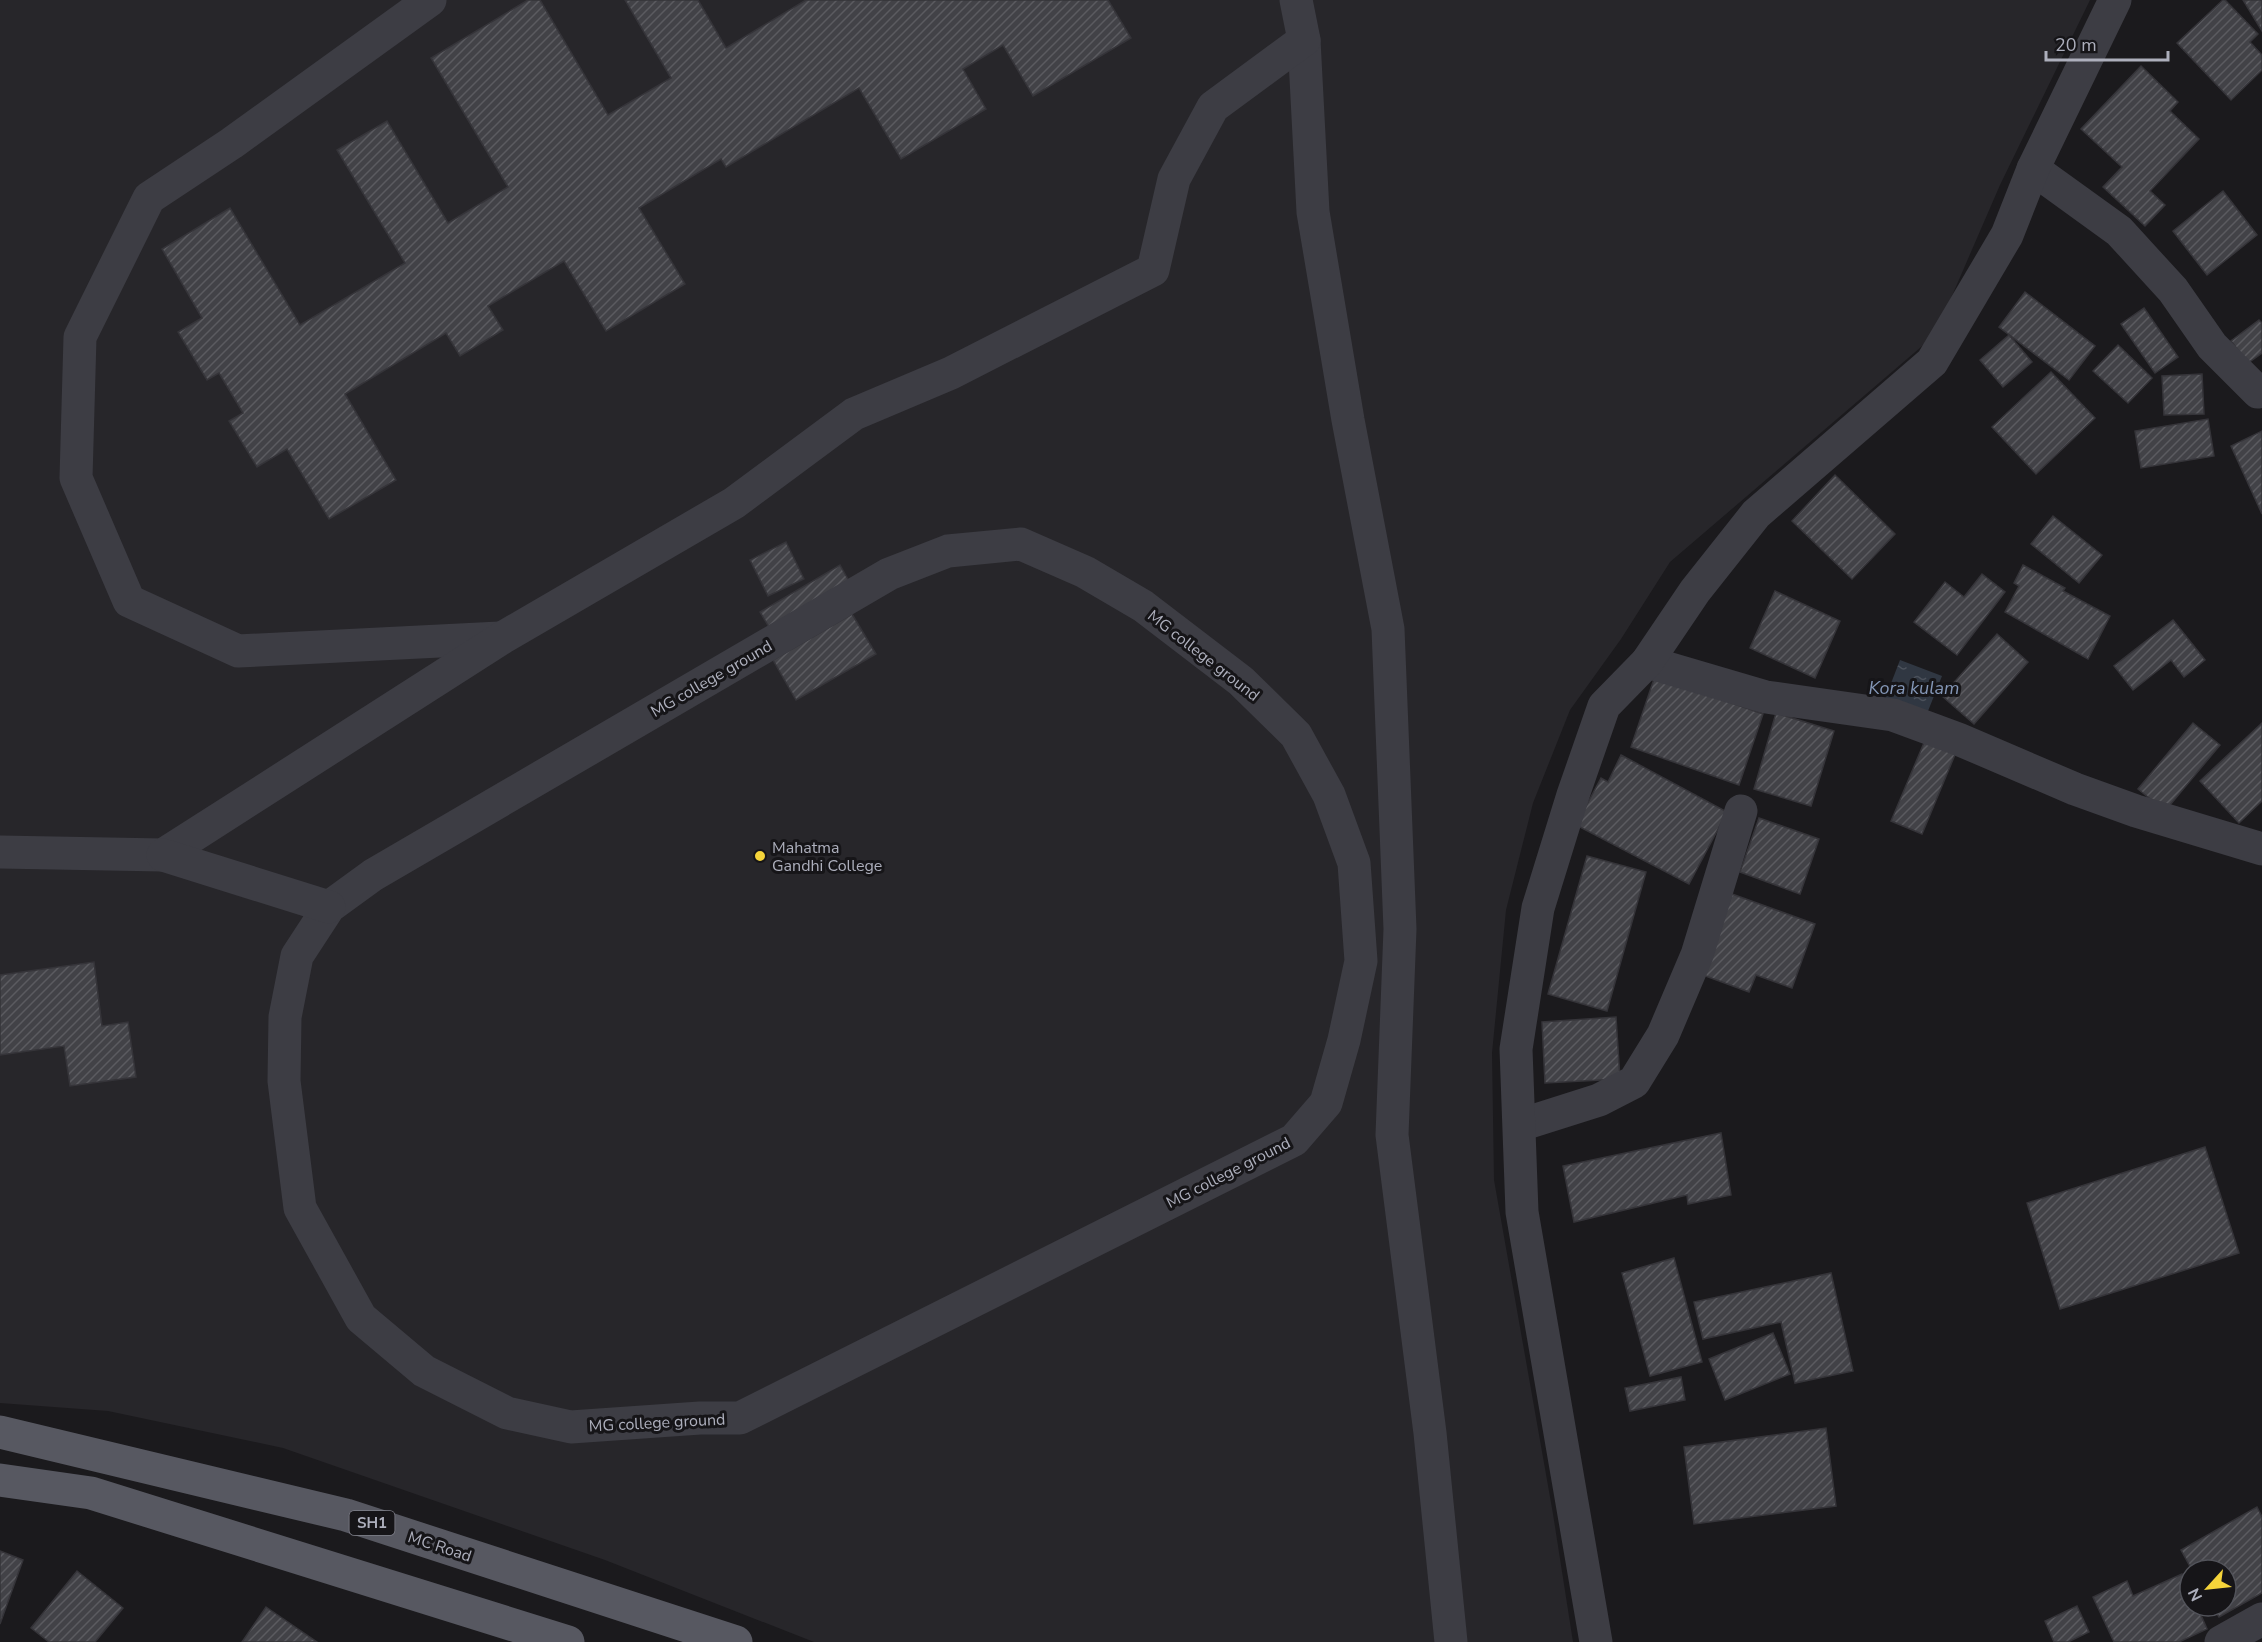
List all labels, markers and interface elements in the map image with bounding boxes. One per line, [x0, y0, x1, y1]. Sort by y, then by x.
scale bar [2046, 24, 2168, 62]
text: 20 m [2055, 33, 2097, 57]
street label: MG college ground [1143, 605, 1264, 707]
street label: MG college ground [647, 635, 776, 723]
water label: Kora kulam [1869, 676, 1959, 700]
place label: Mahatma Gandhi College [772, 837, 882, 877]
marker: Mahatma Gandhi College [753, 849, 767, 863]
street label: MG college ground [1163, 1132, 1294, 1214]
street label: MG college ground [588, 1408, 726, 1438]
road number: SH1 [350, 1511, 394, 1535]
street label: MC Road [405, 1526, 474, 1568]
north arrow [2178, 1558, 2238, 1618]
text: N [2183, 1584, 2208, 1605]

